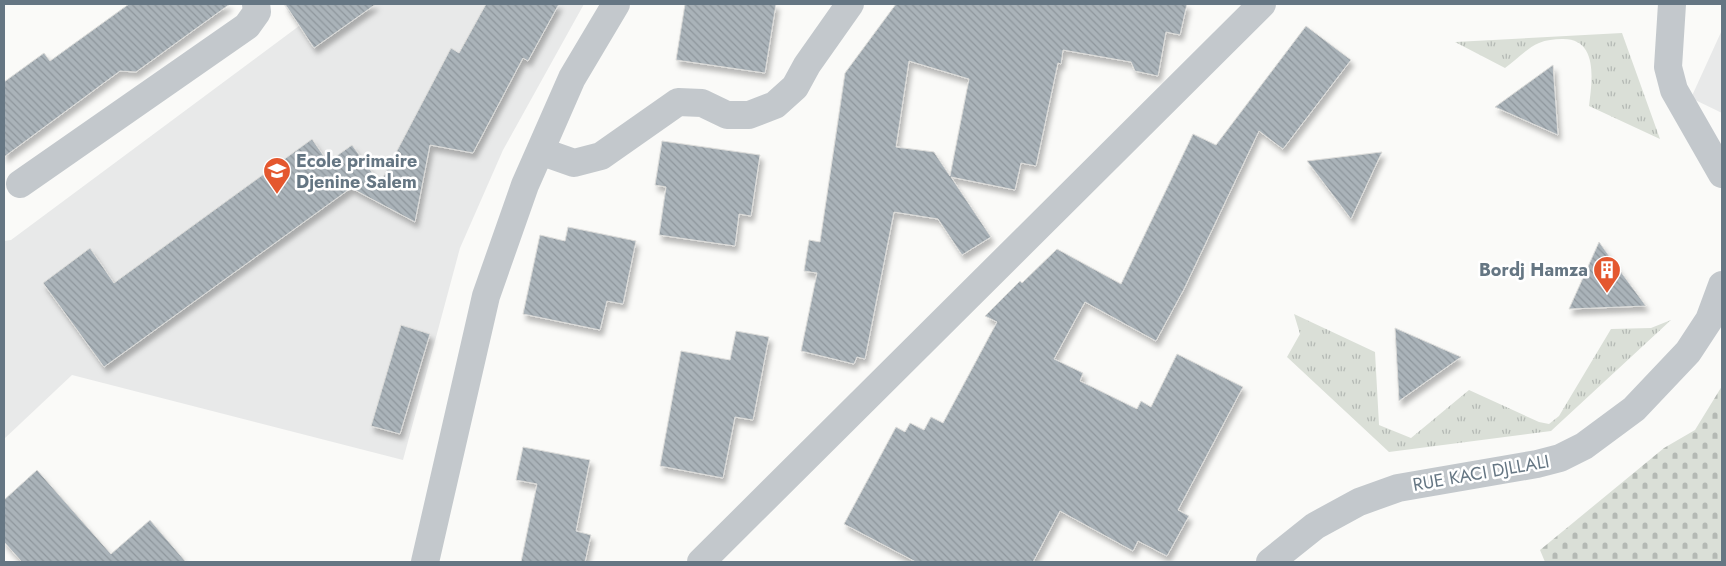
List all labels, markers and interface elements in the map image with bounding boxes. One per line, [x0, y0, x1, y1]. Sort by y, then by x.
place label: Ecole primaire Djenine Salem [296, 148, 417, 195]
school or university icon: Ecole primaire Djenine Salem [262, 156, 292, 195]
building icon: Bordj Hamza [1592, 255, 1622, 294]
place label: Bordj Hamza [1479, 257, 1588, 283]
street label: RUE KACI DJLLALI [1411, 448, 1551, 498]

